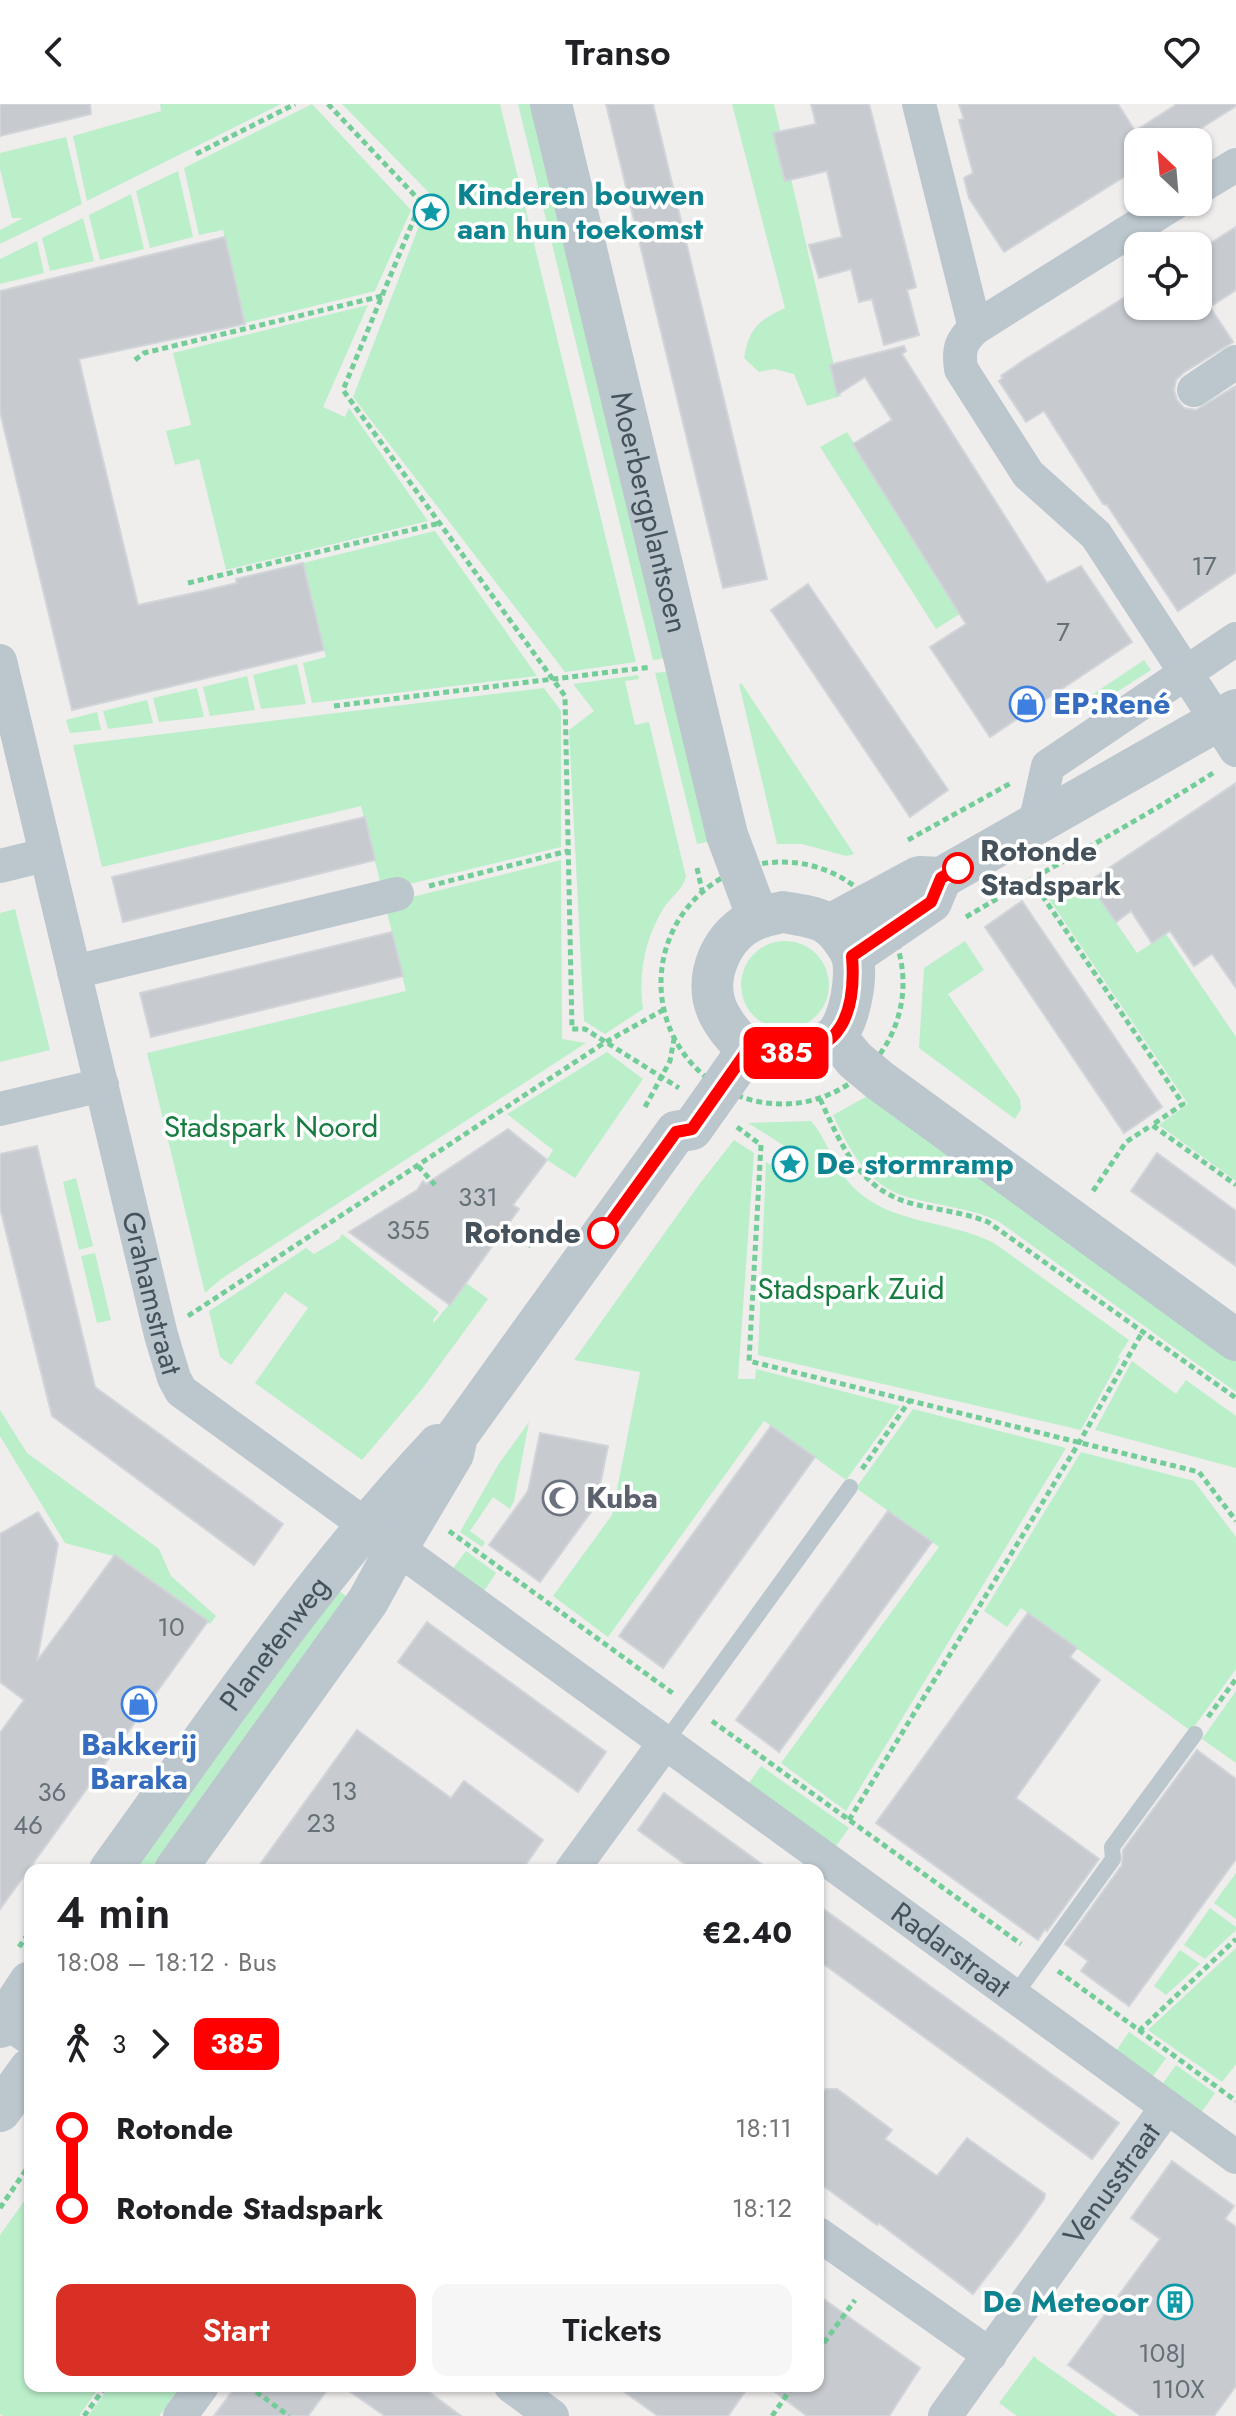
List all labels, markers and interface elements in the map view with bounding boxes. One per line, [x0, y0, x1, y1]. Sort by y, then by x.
text: Transo [565, 26, 671, 78]
icon: back [32, 30, 76, 74]
icon: heart [1160, 30, 1204, 74]
north arrow [1124, 128, 1212, 216]
map controls [1124, 128, 1212, 320]
place label: Kinderen bouwen aan hun toekomst [457, 173, 705, 250]
place icon: Kinderen bouwen aan hun toekomst [412, 193, 450, 231]
button: locate [1124, 232, 1212, 320]
street label: Moerbergplantsoen [600, 387, 700, 637]
house number: 17 [1191, 547, 1217, 585]
house number: 7 [1056, 613, 1070, 651]
place label: EP:René [1053, 682, 1170, 725]
shop icon: EP:René [1008, 685, 1046, 723]
place label: Rotonde Stadspark [980, 829, 1122, 906]
marker: Rotonde Stadspark [943, 853, 973, 883]
line badge: 385 [740, 1027, 832, 1079]
text: 385 [759, 1032, 813, 1073]
park label: Stadspark Noord [164, 1105, 378, 1148]
place label: De stormramp [816, 1142, 1014, 1185]
place icon: De stormramp [771, 1145, 809, 1183]
house number: 331 [458, 1178, 498, 1216]
street label: Grahamstraat [111, 1207, 194, 1381]
house number: 355 [386, 1211, 430, 1249]
place label: Rotonde [464, 1211, 581, 1254]
marker: Rotonde [588, 1218, 618, 1248]
park label: Stadspark Zuid [757, 1267, 945, 1310]
place label: Kuba [586, 1476, 658, 1519]
mosque icon: Kuba [541, 1479, 579, 1517]
street label: Planetenweg [209, 1566, 339, 1720]
house number: 10 [157, 1608, 185, 1646]
shop icon: Bakkerij Baraka [120, 1685, 158, 1723]
place label: Bakkerij Baraka [81, 1723, 197, 1800]
house number: 13 [331, 1772, 357, 1810]
house number: 36 [37, 1773, 67, 1811]
house number: 23 [307, 1804, 336, 1842]
house number: 46 [13, 1806, 43, 1844]
text: 4 min [56, 1881, 170, 1945]
street label: Radarstraat [882, 1891, 1021, 2008]
text: €2.40 [702, 1911, 792, 1954]
text: 18:08 – 18:12 · Bus [56, 1943, 277, 1981]
icon: walk [56, 2022, 100, 2066]
icon: forward [138, 2022, 182, 2066]
text: 385 [210, 2023, 263, 2064]
text: 3 [112, 2025, 126, 2063]
text: Rotonde [116, 2107, 233, 2150]
text: 18:11 [735, 2109, 792, 2147]
street label: Venusstraat [1053, 2113, 1171, 2254]
text: Rotonde Stadspark [116, 2187, 383, 2230]
text: 18:12 [732, 2189, 792, 2227]
place label: De Meteoor [982, 2280, 1150, 2323]
building icon: De Meteoor [1156, 2283, 1194, 2321]
button: Start [56, 2284, 416, 2376]
button: Tickets [432, 2284, 792, 2376]
house number: 108J [1138, 2334, 1186, 2372]
house number: 110X [1151, 2370, 1205, 2408]

